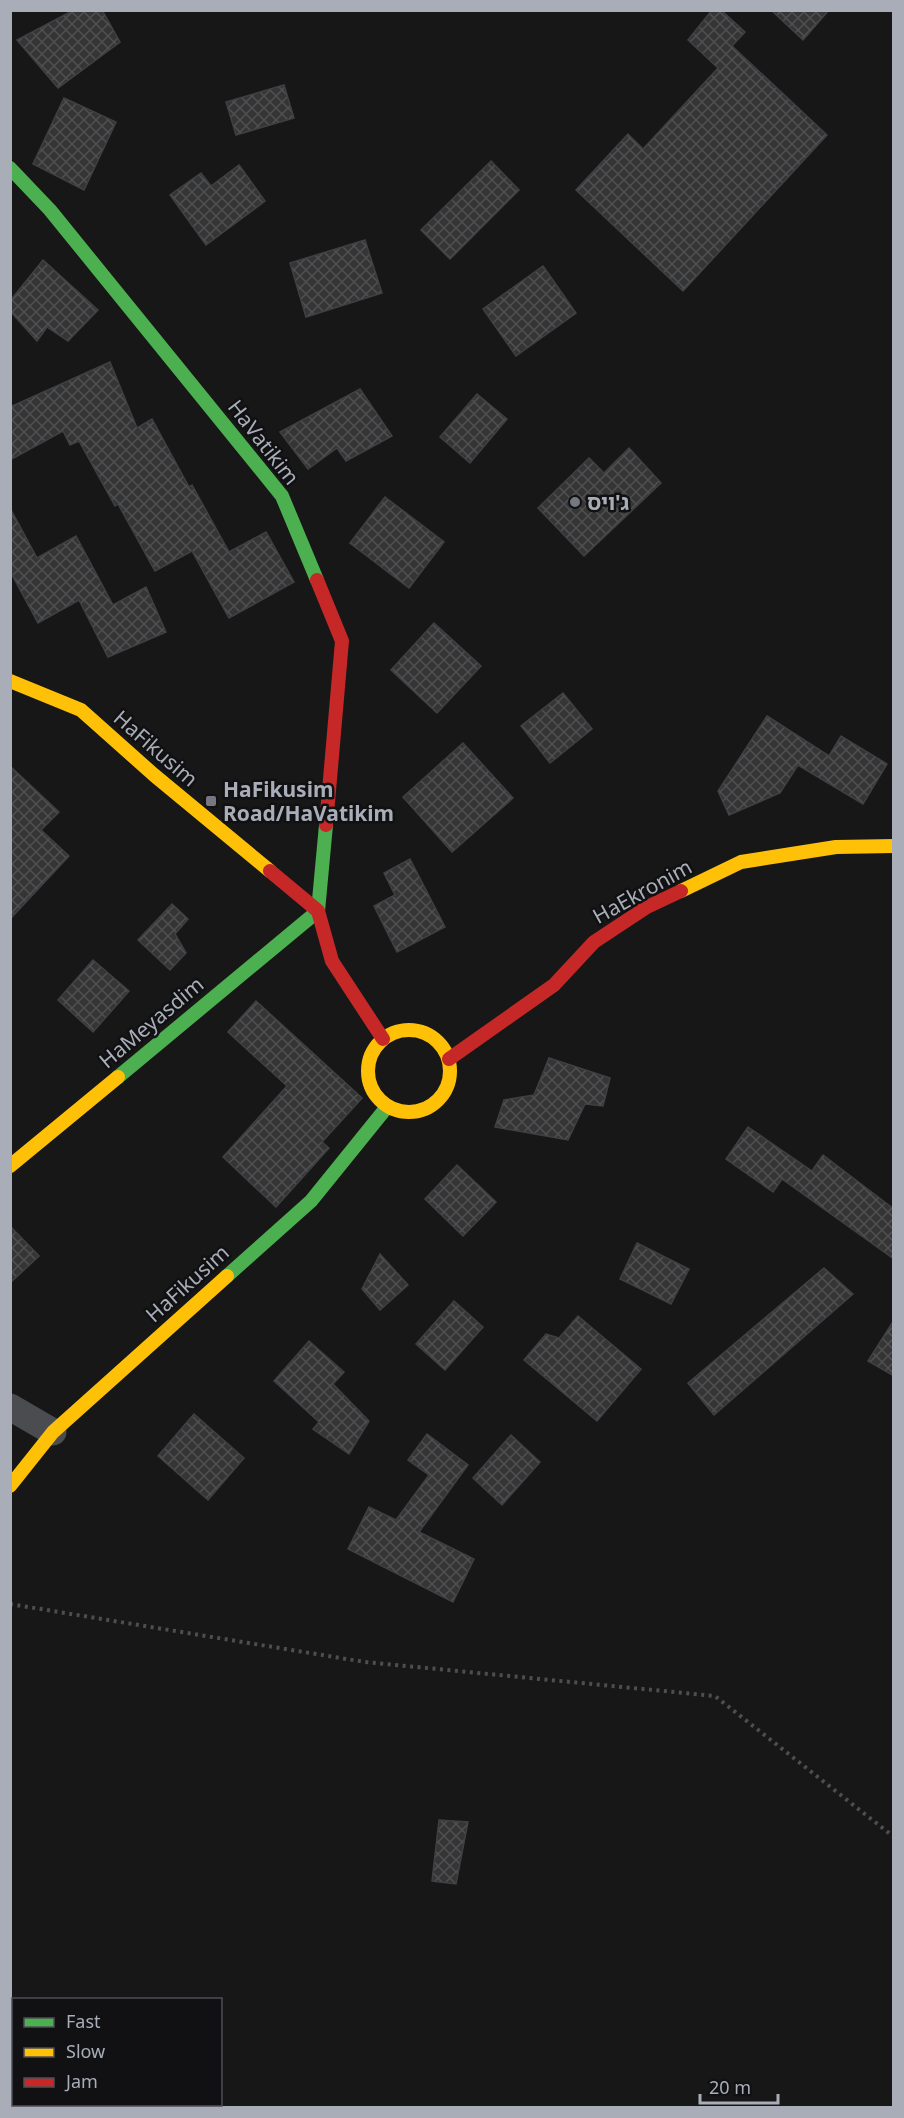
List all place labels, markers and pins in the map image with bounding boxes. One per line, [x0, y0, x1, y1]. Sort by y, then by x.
place label: ג'ויס [587, 488, 630, 516]
marker: ג'ויס [568, 495, 582, 509]
place label: HaFikusim Road/HaVatikim [223, 775, 394, 827]
marker: HaFikusim Road/HaVatikim [204, 794, 218, 808]

